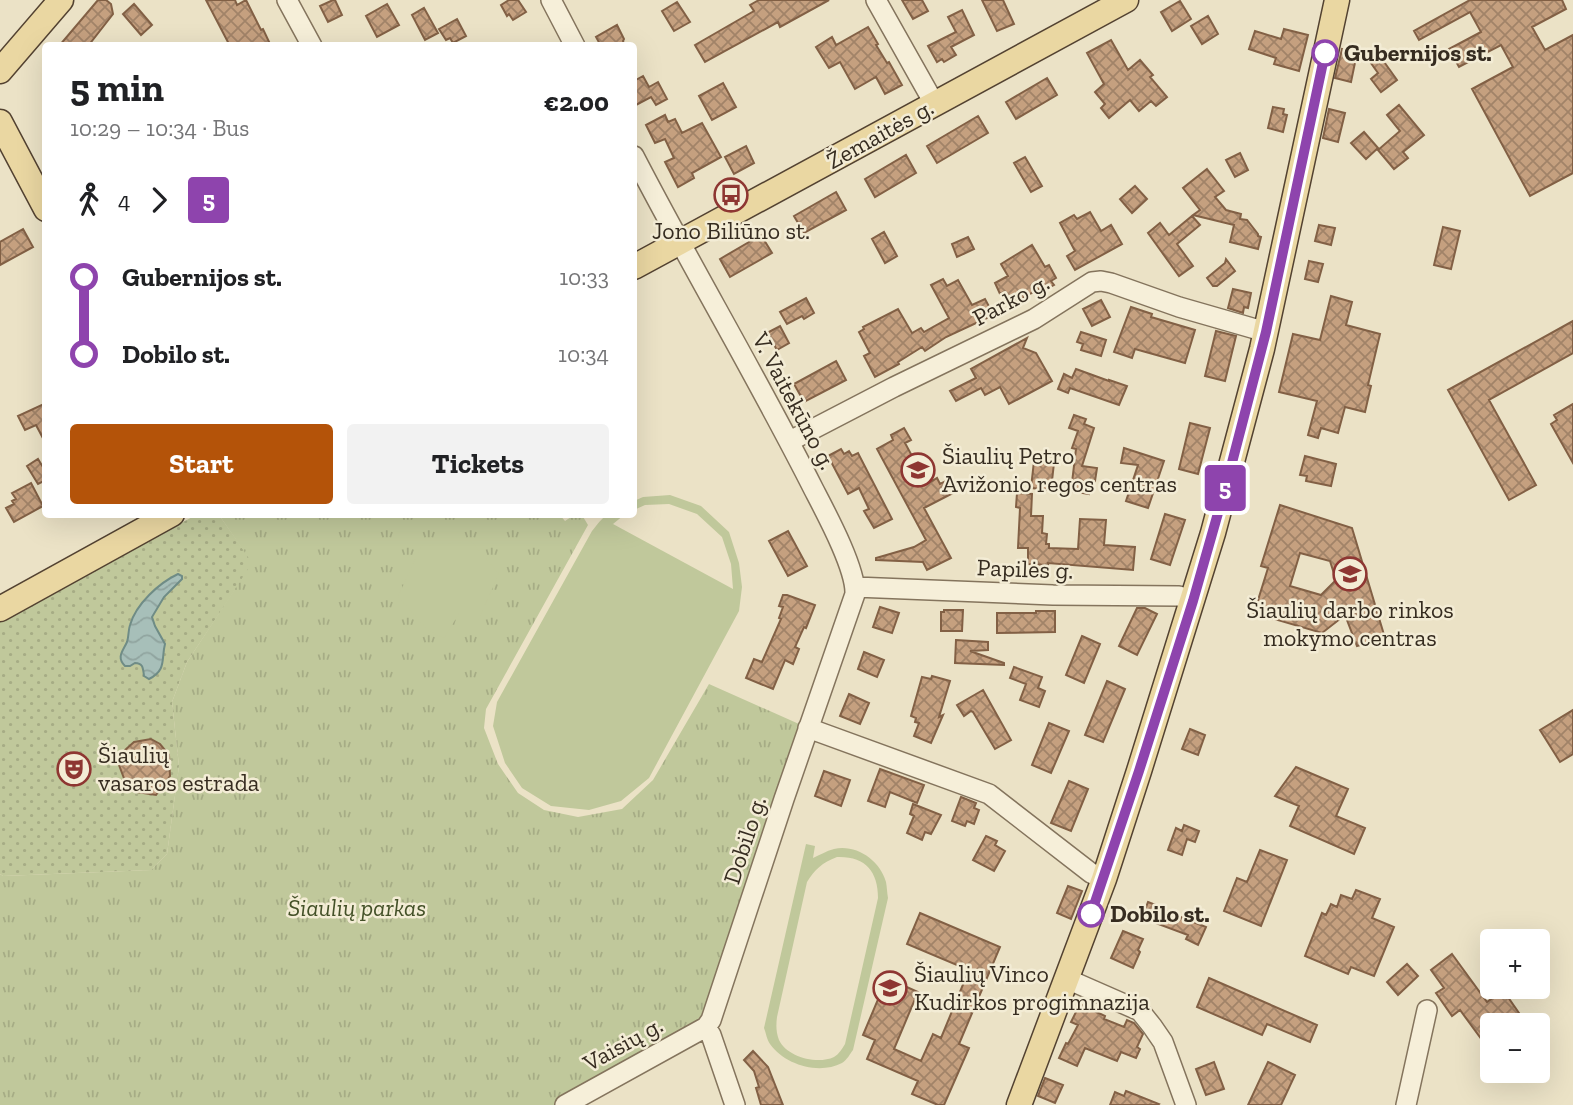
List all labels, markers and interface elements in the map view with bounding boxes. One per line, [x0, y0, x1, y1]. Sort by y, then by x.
place label: Gubernijos st. [1344, 38, 1492, 67]
marker: Gubernijos st. [1312, 40, 1338, 66]
text: 5 min [70, 65, 164, 111]
text: €2.00 [544, 86, 609, 118]
street label: Žemaitės g. [821, 92, 938, 175]
text: 10:29 – 10:34 · Bus [70, 114, 249, 142]
bus stop icon: Jono Biliūno st. [712, 176, 750, 214]
icon: walk [70, 181, 108, 219]
icon: forward [140, 181, 178, 219]
text: 5 [202, 185, 215, 214]
text: 4 [118, 186, 130, 214]
place label: Jono Biliūno st. [652, 216, 810, 245]
text: Gubernijos st. [122, 261, 282, 293]
text: 10:33 [559, 263, 609, 291]
street label: Parko g. [967, 267, 1054, 332]
street label: V. Vaitekūno g. [746, 326, 843, 474]
text: Dobilo st. [122, 338, 230, 370]
text: 10:34 [558, 340, 609, 368]
button: Start [70, 424, 333, 504]
button: Tickets [347, 424, 609, 504]
place label: Šiaulių Petro Avižonio regos centras [942, 441, 1177, 498]
school or university icon: Šiaulių Petro Avižonio regos centras [899, 451, 937, 489]
line badge: 5 [1202, 465, 1248, 511]
text: 5 [1219, 473, 1231, 502]
street label: Papilės g. [976, 552, 1074, 585]
school or university icon: Šiaulių darbo rinkos mokymo centras [1331, 555, 1369, 593]
place label: Šiaulių darbo rinkos mokymo centras [1246, 595, 1454, 652]
place label: Šiaulių vasaros estrada [98, 740, 260, 797]
theatre icon: Šiaulių vasaros estrada [55, 750, 93, 788]
street label: Dobilo g. [717, 792, 772, 887]
park label: Šiaulių parkas [288, 893, 426, 922]
place label: Dobilo st. [1110, 899, 1210, 928]
marker: Dobilo st. [1078, 901, 1104, 927]
map controls [1480, 929, 1550, 1083]
button: + [1480, 929, 1550, 999]
place label: Šiaulių Vinco Kudirkos progimnazija [914, 959, 1150, 1016]
school or university icon: Šiaulių Vinco Kudirkos progimnazija [871, 969, 909, 1007]
street label: Vaisių g. [577, 1010, 668, 1078]
button: − [1480, 1013, 1550, 1083]

